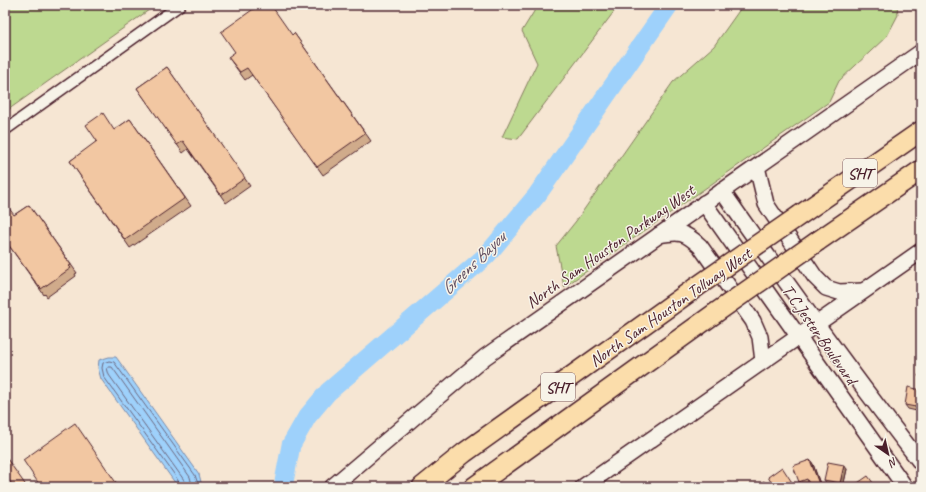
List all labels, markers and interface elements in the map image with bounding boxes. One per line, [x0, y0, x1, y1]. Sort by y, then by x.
road number: SHT [843, 159, 877, 187]
street label: North Sam Houston Parkway West [522, 179, 701, 313]
water label: Greens Bayou [436, 224, 512, 299]
street label: North Sam Houston Tollway West [585, 242, 757, 371]
street label: T C Jester Boulevard [777, 280, 863, 390]
road number: SHT [541, 373, 575, 401]
north arrow [868, 434, 908, 474]
text: N [885, 455, 900, 471]

